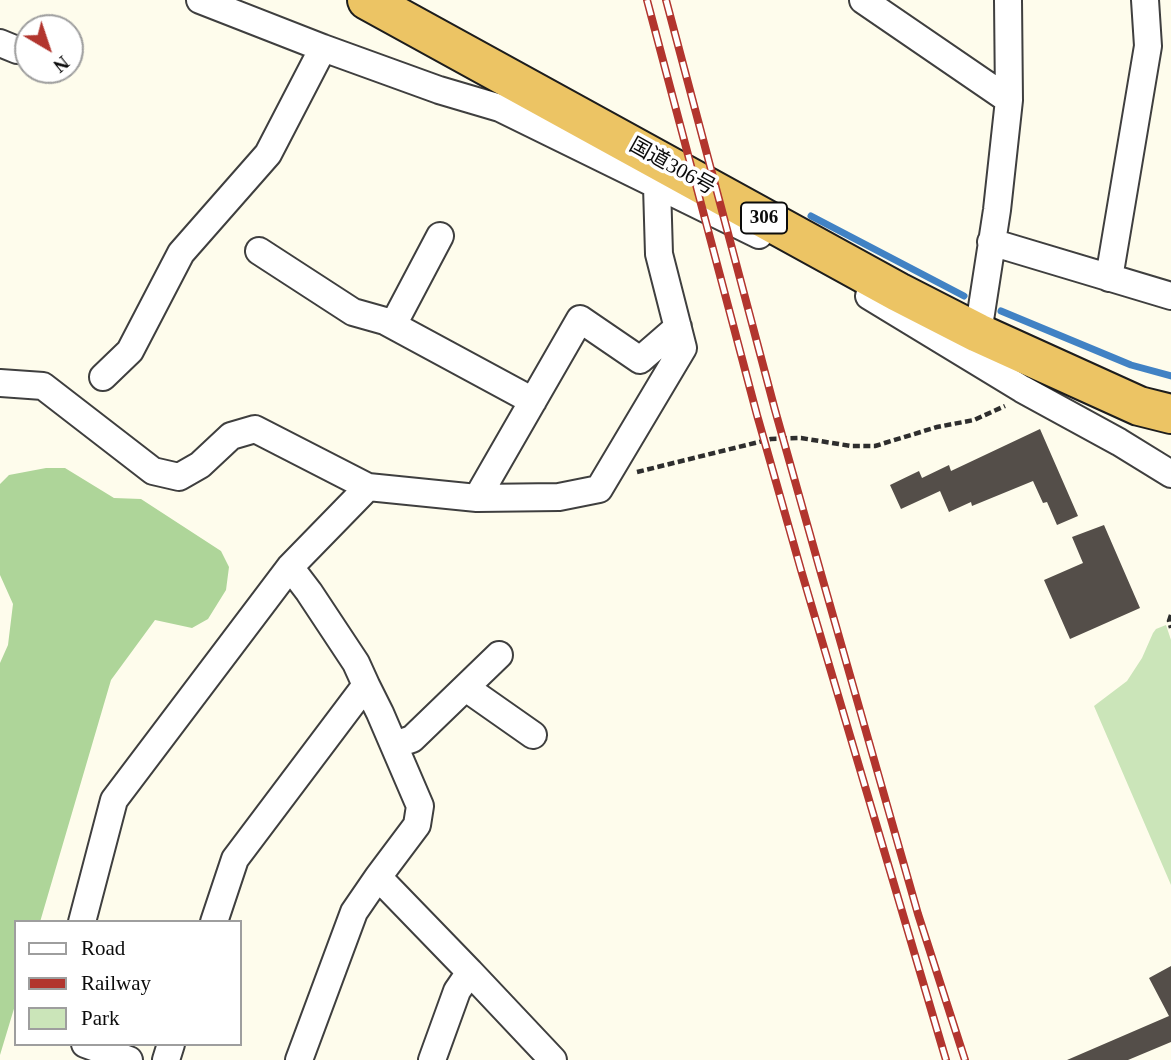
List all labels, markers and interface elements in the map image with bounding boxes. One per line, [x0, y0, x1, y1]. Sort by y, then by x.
north arrow [14, 14, 84, 84]
text: N [49, 52, 73, 77]
street label: 国道306号 [625, 133, 719, 201]
road number: 306 [741, 202, 787, 233]
legend [14, 920, 242, 1046]
text: Road [81, 936, 125, 960]
text: Railway [81, 971, 151, 995]
text: Park [81, 1006, 120, 1030]

